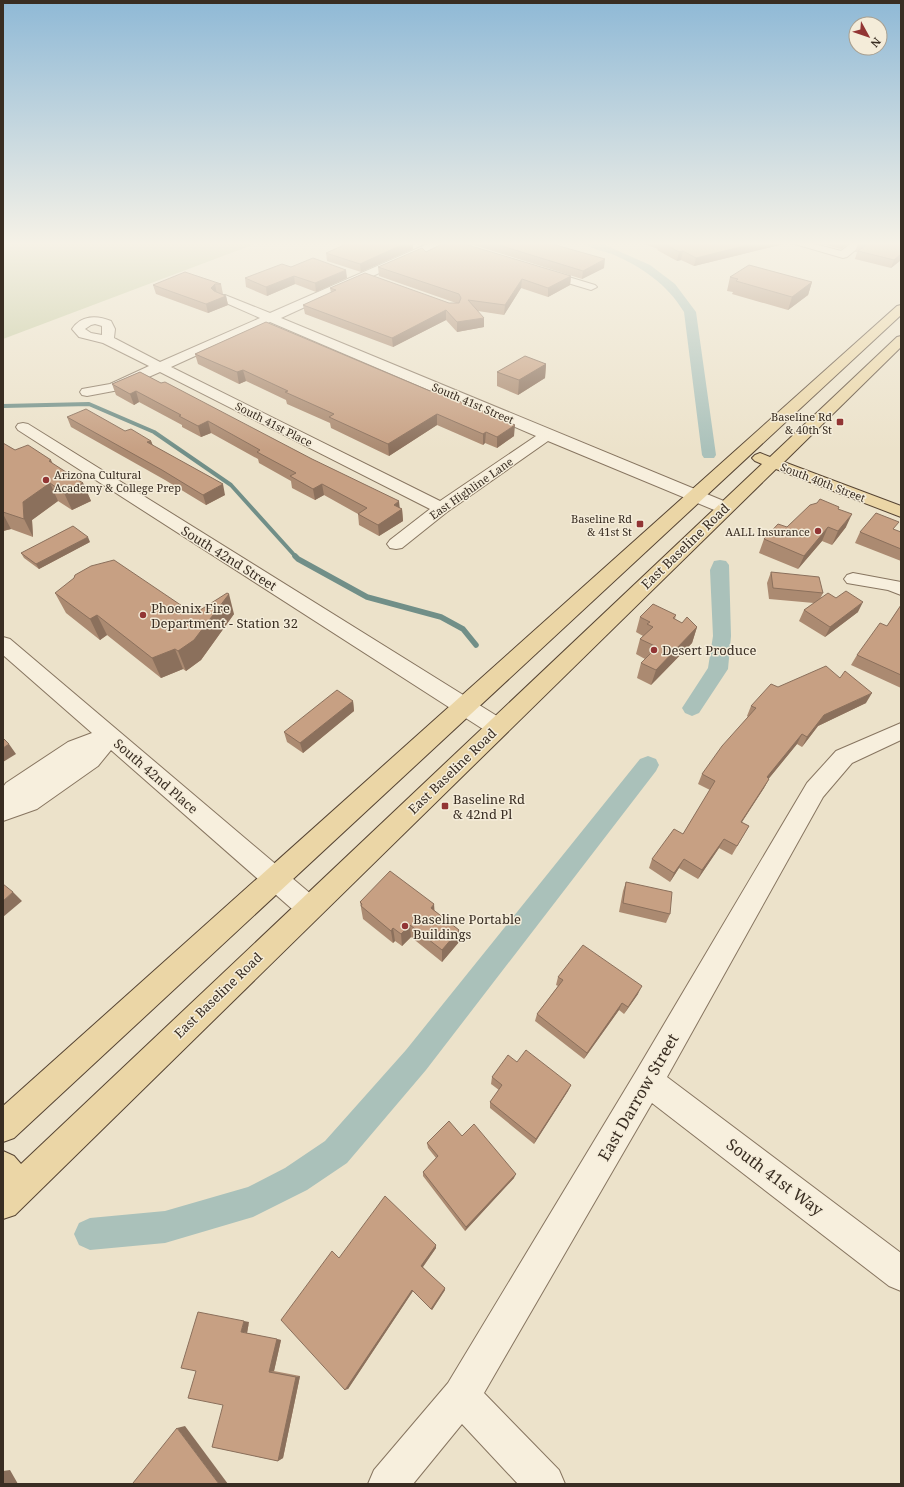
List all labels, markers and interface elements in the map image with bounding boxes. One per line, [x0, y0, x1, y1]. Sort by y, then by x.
north arrow [848, 16, 888, 56]
text: N [867, 35, 885, 51]
street label: South 41st Street [430, 379, 516, 427]
street label: South 41st Place [233, 398, 315, 450]
place label: Baseline Rd & 40th St [771, 409, 832, 437]
marker: Baseline Rd & 40th St [835, 417, 845, 427]
street label: East Highline Lane [426, 453, 516, 522]
street label: South 40th Street [778, 459, 868, 505]
place label: Arizona Cultural Academy & College Prep [54, 467, 181, 495]
marker: Arizona Cultural Academy & College Prep [41, 475, 51, 485]
street label: East Baseline Road [637, 499, 733, 593]
place label: Baseline Rd & 41st St [571, 511, 632, 539]
marker: Baseline Rd & 41st St [635, 519, 645, 529]
street label: South 42nd Street [178, 521, 281, 595]
place label: AALL Insurance [725, 524, 810, 539]
marker: AALL Insurance [813, 526, 823, 536]
place label: Phoenix Fire Department - Station 32 [151, 599, 298, 632]
marker: Phoenix Fire Department - Station 32 [138, 610, 148, 620]
place label: Desert Produce [662, 641, 756, 659]
marker: Desert Produce [649, 645, 659, 655]
street label: East Baseline Road [404, 724, 500, 818]
street label: South 42nd Place [110, 734, 202, 818]
place label: Baseline Rd & 42nd Pl [453, 790, 525, 823]
marker: Baseline Rd & 42nd Pl [440, 801, 450, 811]
place label: Baseline Portable Buildings [413, 910, 521, 943]
marker: Baseline Portable Buildings [400, 921, 410, 931]
street label: East Baseline Road [170, 948, 266, 1042]
street label: East Darrow Street [593, 1029, 684, 1165]
street label: South 41st Way [722, 1133, 829, 1221]

